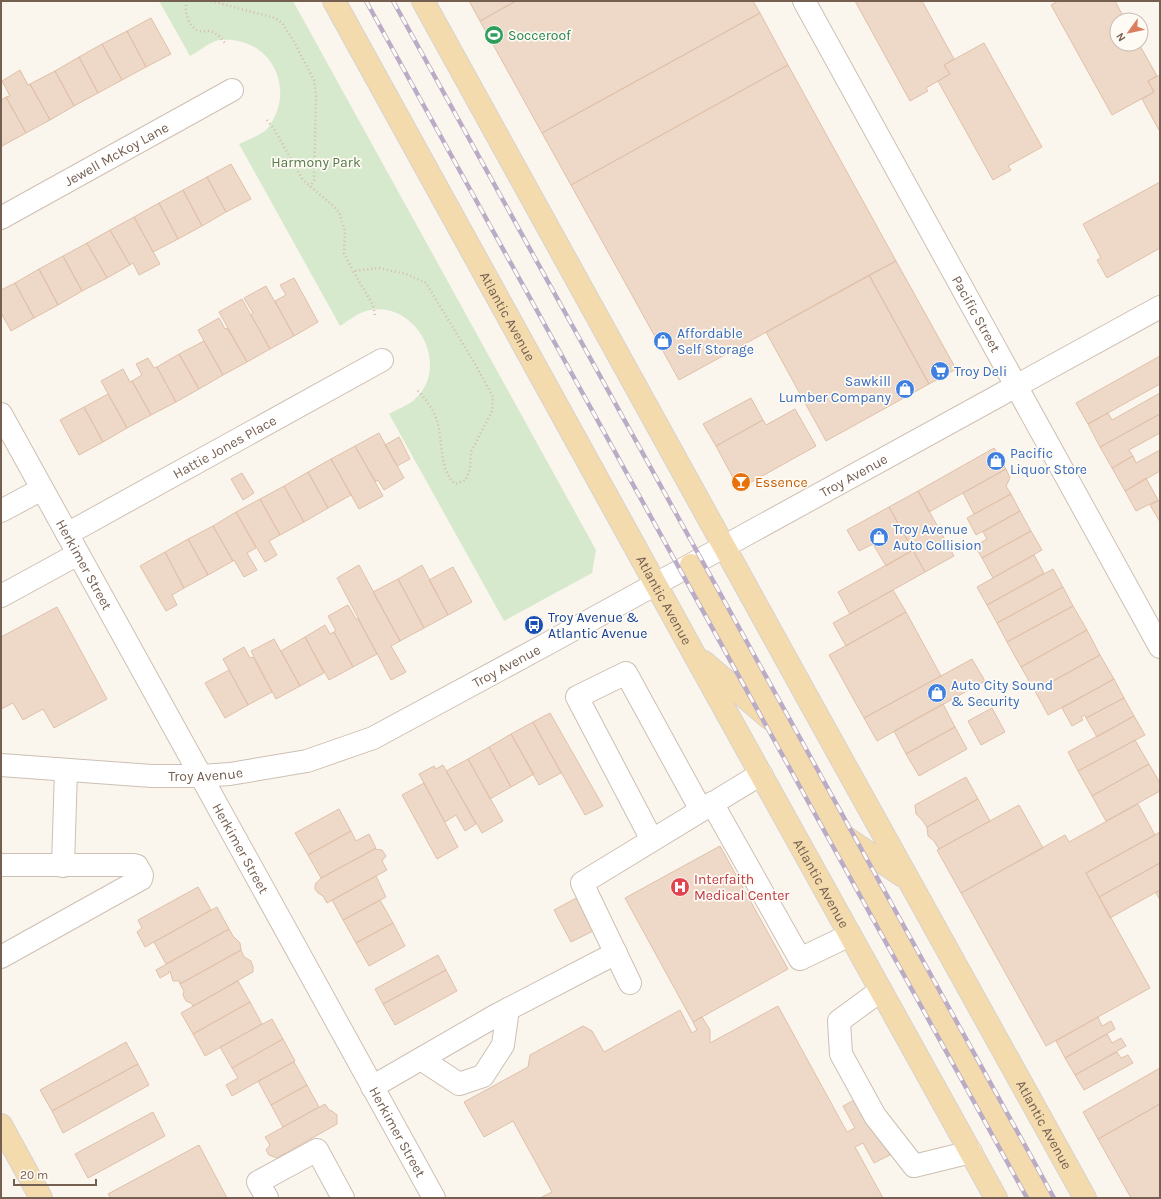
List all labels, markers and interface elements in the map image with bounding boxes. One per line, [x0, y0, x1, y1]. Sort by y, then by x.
north arrow [1109, 12, 1149, 52]
sports icon: Socceroof [483, 24, 505, 46]
place label: Socceroof [508, 27, 571, 44]
text: N [1113, 30, 1129, 44]
street label: Jewell McKoy Lane [61, 118, 172, 190]
park label: Harmony Park [271, 154, 361, 171]
street label: Atlantic Avenue [476, 269, 539, 364]
street label: Pacific Street [948, 272, 1004, 355]
place label: Affordable Self Storage [677, 325, 754, 358]
shop icon: Affordable Self Storage [652, 330, 674, 352]
supermarket icon: Troy Deli [929, 360, 951, 382]
place label: Troy Deli [954, 363, 1007, 380]
place label: Sawkill Lumber Company [779, 373, 891, 406]
shop icon: Sawkill Lumber Company [894, 378, 916, 400]
street label: Hattie Jones Place [170, 412, 279, 482]
place label: Pacific Liquor Store [1010, 445, 1087, 478]
street label: Troy Avenue [817, 450, 890, 501]
shop icon: Pacific Liquor Store [985, 450, 1007, 472]
bar icon: Essence [730, 471, 752, 493]
place label: Essence [755, 474, 808, 491]
street label: Herkimer Street [52, 516, 116, 613]
place label: Troy Avenue Auto Collision [893, 521, 982, 554]
shop icon: Troy Avenue Auto Collision [868, 526, 890, 548]
street label: Atlantic Avenue [633, 552, 696, 648]
place label: Troy Avenue & Atlantic Avenue [548, 609, 647, 642]
bus stop icon: Troy Avenue & Atlantic Avenue [523, 614, 545, 636]
street label: Troy Avenue [469, 641, 543, 691]
place label: Auto City Sound & Security [951, 677, 1053, 710]
shop icon: Auto City Sound & Security [926, 682, 948, 704]
street label: Troy Avenue [168, 763, 244, 785]
street label: Herkimer Street [209, 800, 273, 896]
street label: Atlantic Avenue [790, 836, 853, 931]
place label: Interfaith Medical Center [694, 871, 790, 904]
hospital icon: Interfaith Medical Center [669, 876, 691, 898]
street label: Atlantic Avenue [1013, 1077, 1076, 1172]
street label: Herkimer Street [366, 1084, 429, 1180]
scale bar [14, 1161, 96, 1187]
text: 20 m [20, 1168, 48, 1182]

